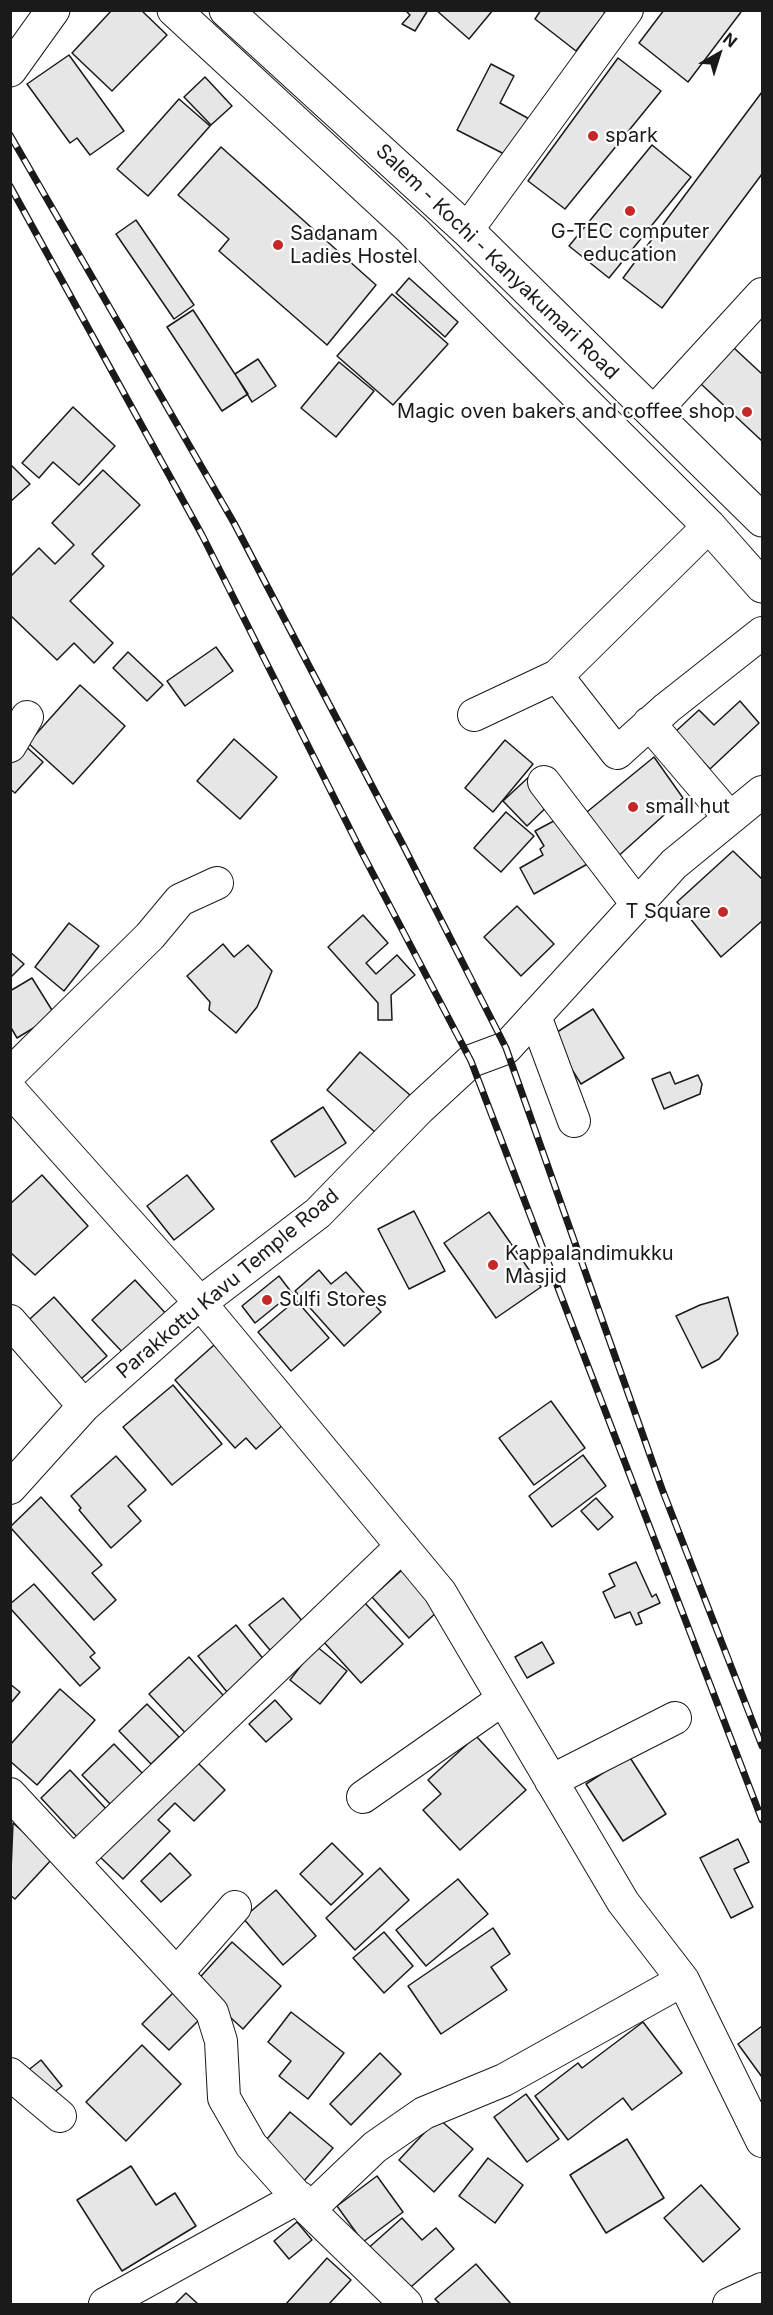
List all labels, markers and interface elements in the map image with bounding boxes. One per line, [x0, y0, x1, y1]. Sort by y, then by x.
north arrow [689, 24, 749, 84]
text: N [719, 28, 741, 52]
place label: spark [605, 124, 658, 148]
marker: spark [586, 129, 600, 143]
street label: Salem - Kochi - Kanyakumari Road [371, 139, 623, 385]
marker: G-TEC computer education [623, 204, 637, 218]
place label: G-TEC computer education [551, 220, 709, 267]
place label: Sadanam Ladies Hostel [290, 222, 418, 269]
marker: Sadanam Ladies Hostel [271, 238, 285, 252]
place label: Magic oven bakers and coffee shop [397, 400, 735, 424]
marker: Magic oven bakers and coffee shop [740, 405, 754, 419]
place label: small hut [645, 795, 730, 819]
marker: small hut [626, 800, 640, 814]
place label: T Square [625, 900, 711, 924]
marker: T Square [716, 905, 730, 919]
street label: Parakkottu Kavu Temple Road [112, 1184, 344, 1384]
place label: Kappalandimukku Masjid [505, 1242, 674, 1289]
marker: Kappalandimukku Masjid [486, 1258, 500, 1272]
place label: Sulfi Stores [279, 1288, 387, 1312]
marker: Sulfi Stores [260, 1293, 274, 1307]

